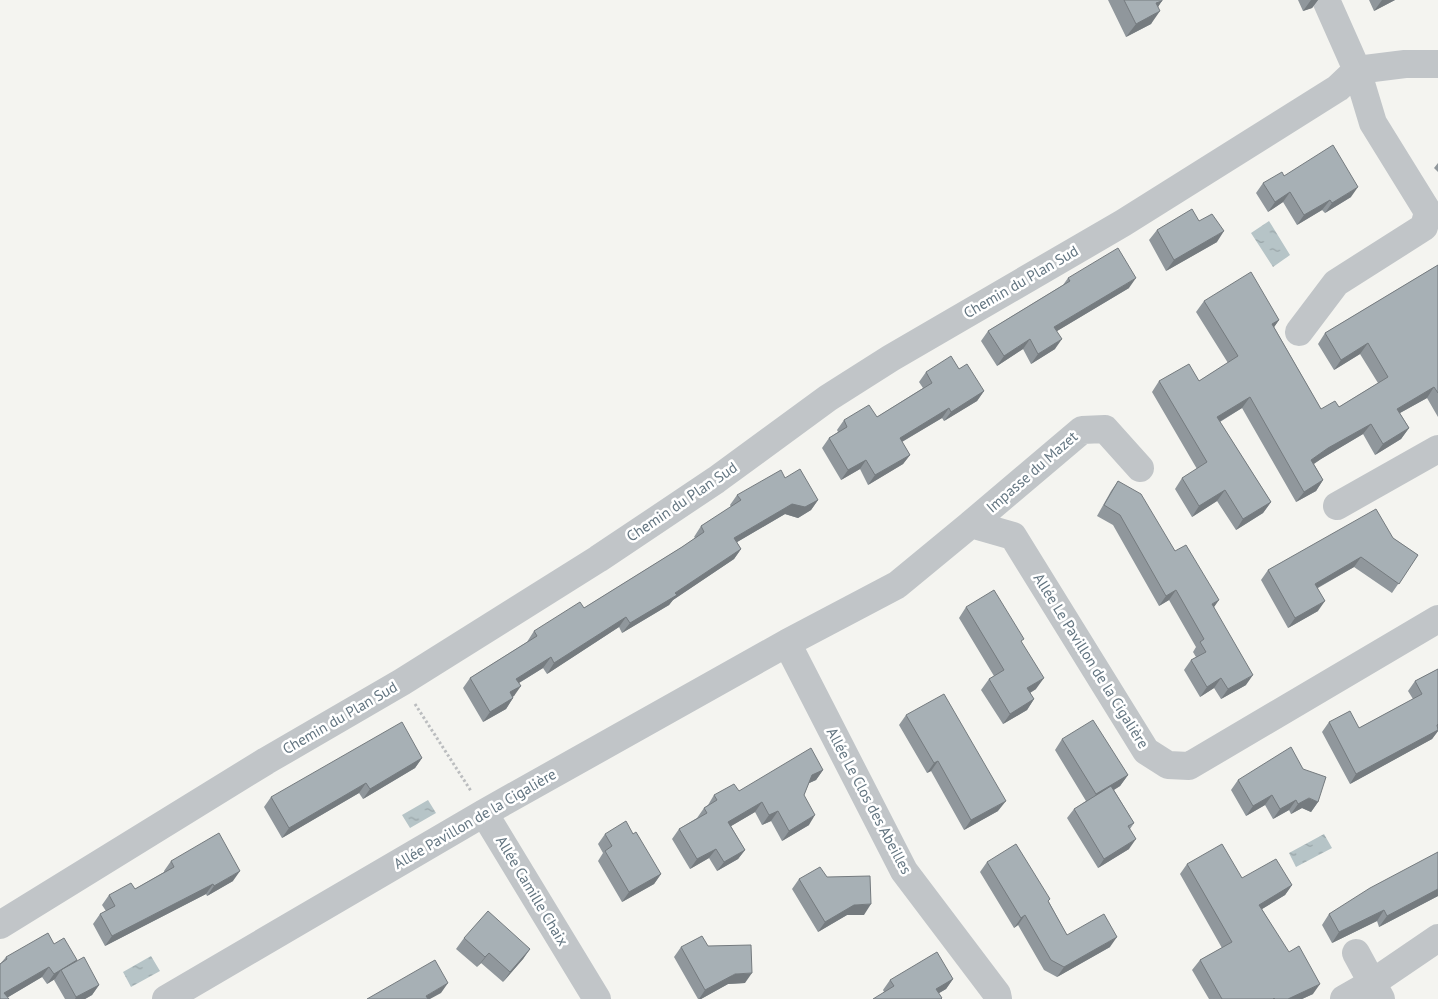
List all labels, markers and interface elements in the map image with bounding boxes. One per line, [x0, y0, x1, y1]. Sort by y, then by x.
street label: Chemin du Plan Sud [960, 241, 1082, 322]
street label: Impasse du Mazet [982, 427, 1081, 517]
street label: Chemin du Plan Sud [623, 458, 741, 546]
street label: Allée Le Pavillon de la Cigalière [1030, 570, 1153, 752]
street label: Chemin du Plan Sud [279, 677, 401, 758]
street label: Allée Le Clos des Abeilles [823, 724, 916, 877]
street label: Allée Pavillon de la Cigalière [390, 764, 559, 873]
street label: Allée Camille Chaix [492, 832, 573, 949]

